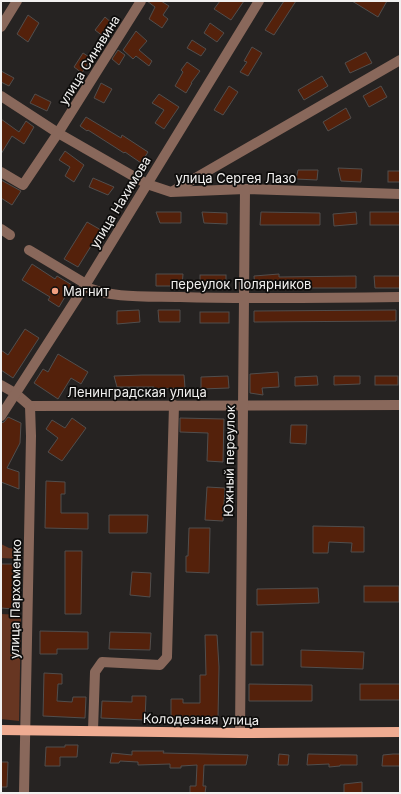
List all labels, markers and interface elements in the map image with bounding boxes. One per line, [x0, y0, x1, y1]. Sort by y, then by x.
street label: улица Синявина [55, 12, 123, 108]
street label: улица Нахимова [86, 153, 154, 251]
street label: улица Сергея Лазо [176, 170, 297, 186]
street label: переулок Полярников [171, 276, 311, 292]
place label: Магнит [63, 283, 109, 299]
marker: Магнит [50, 286, 60, 296]
street label: Ленинградская улица [67, 384, 207, 400]
street label: Южный переулок [220, 405, 238, 517]
street label: улица Пархоменко [6, 539, 24, 659]
street label: Колодезная улица [143, 710, 259, 728]

